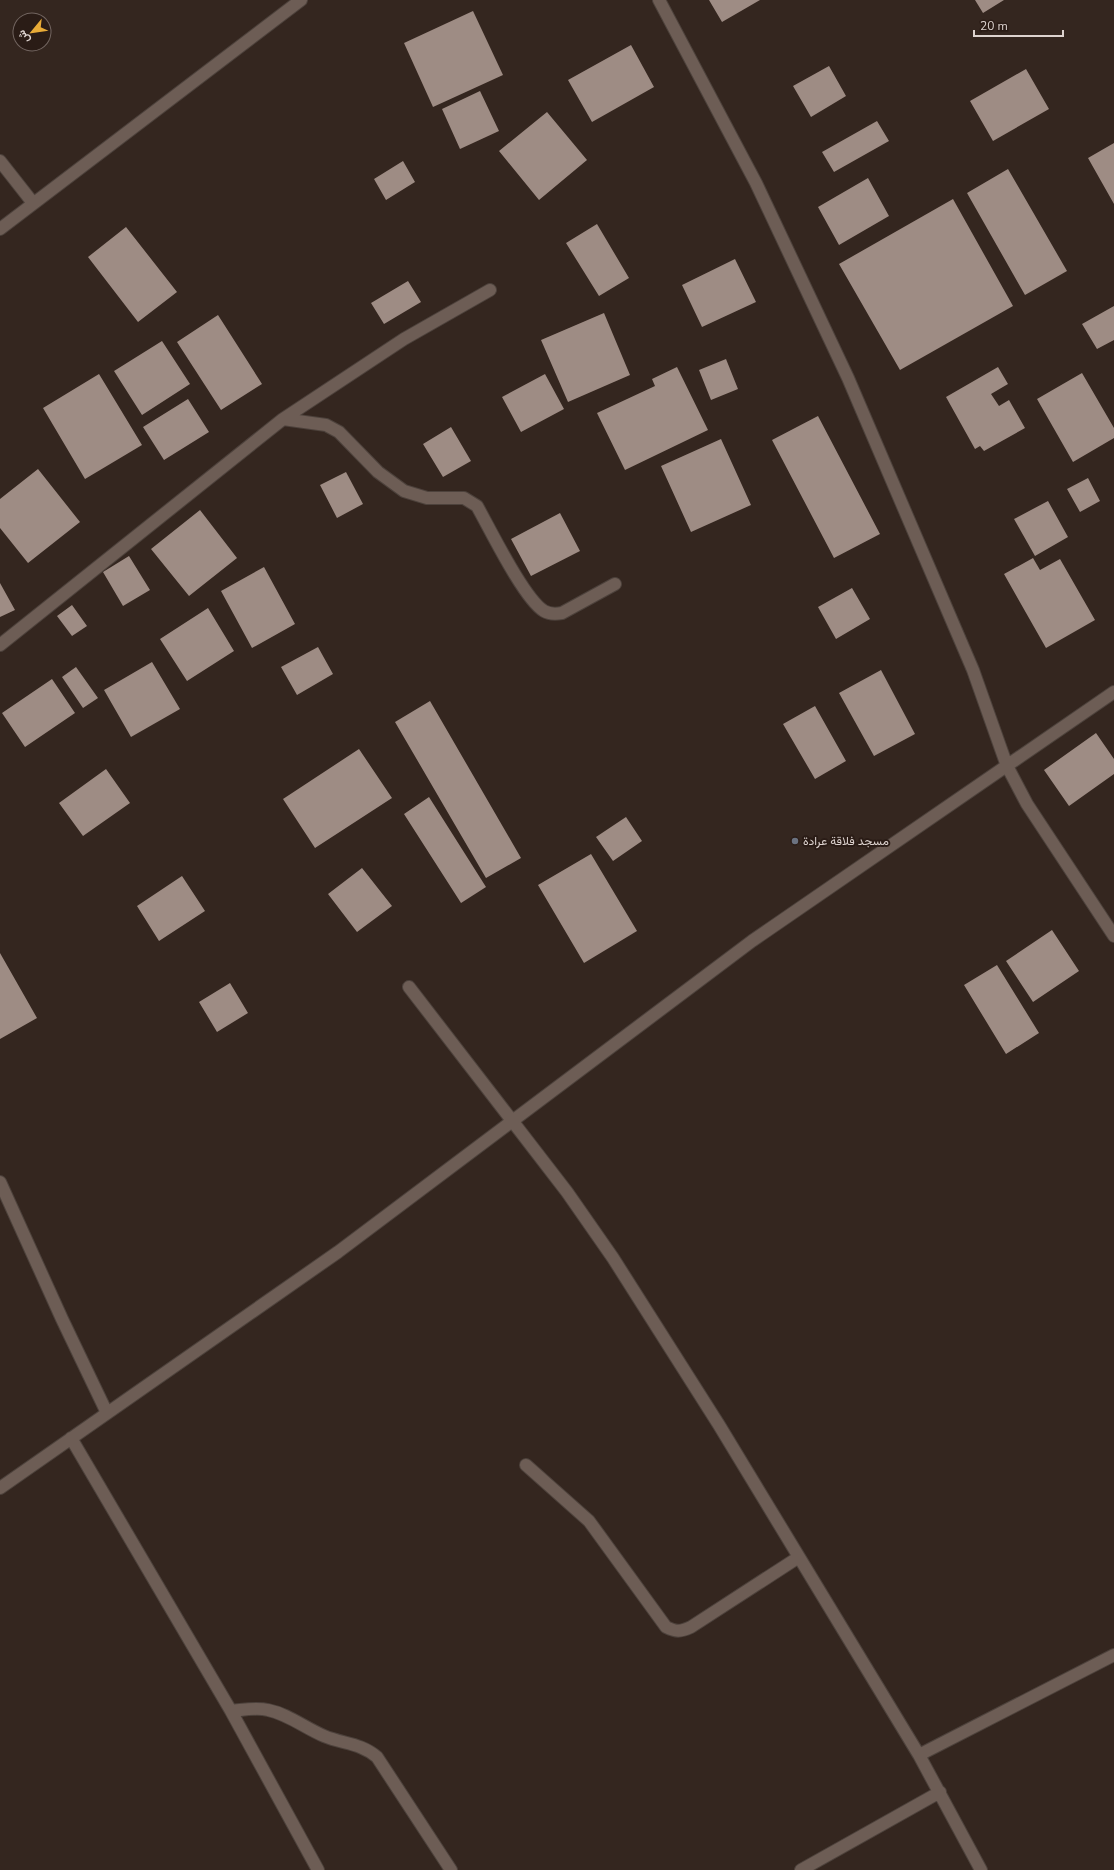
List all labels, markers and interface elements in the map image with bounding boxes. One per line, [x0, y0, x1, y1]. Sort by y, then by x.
north arrow [12, 12, 52, 52]
scale bar [974, 12, 1063, 38]
text: 20 m [980, 18, 1008, 34]
text: ش [14, 27, 33, 46]
place label: مسجد فلاقة عرادة [803, 833, 889, 849]
marker: مسجد فلاقة عرادة [790, 836, 800, 846]

